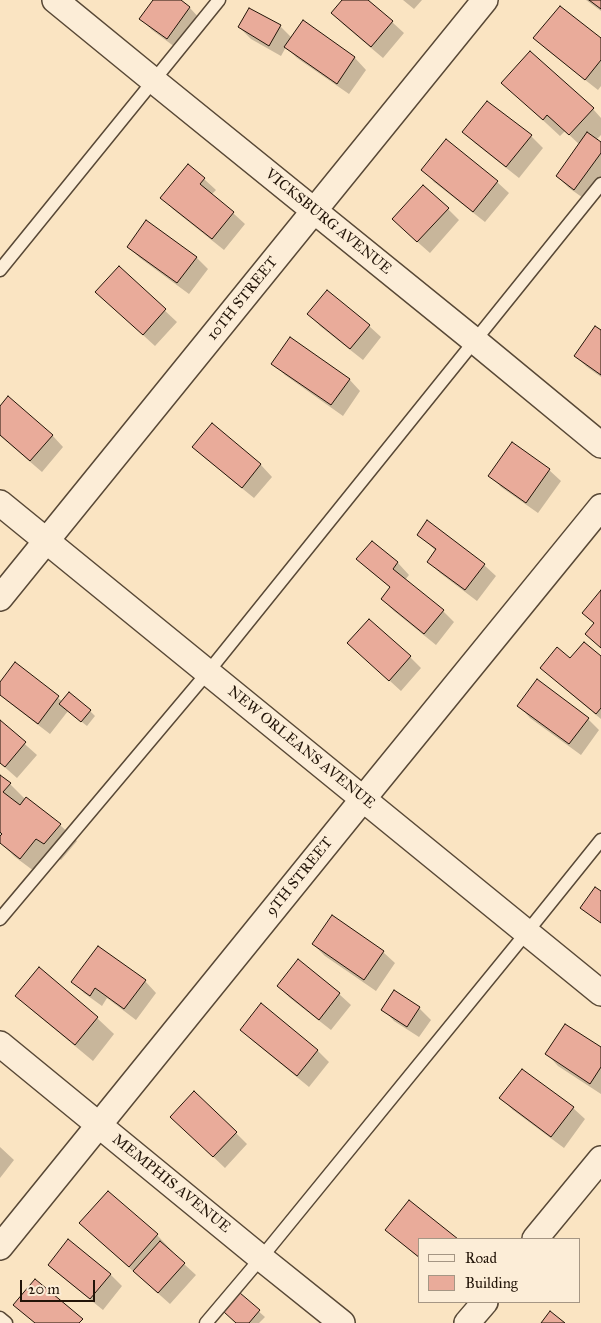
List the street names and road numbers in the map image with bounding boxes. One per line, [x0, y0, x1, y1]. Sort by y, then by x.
street label: VICKSBURG AVENUE [261, 165, 395, 279]
street label: 10TH STREET [204, 254, 282, 344]
street label: NEW ORLEANS AVENUE [224, 683, 378, 813]
street label: 9TH STREET [263, 834, 337, 920]
street label: MEMPHIS AVENUE [108, 1131, 234, 1237]

